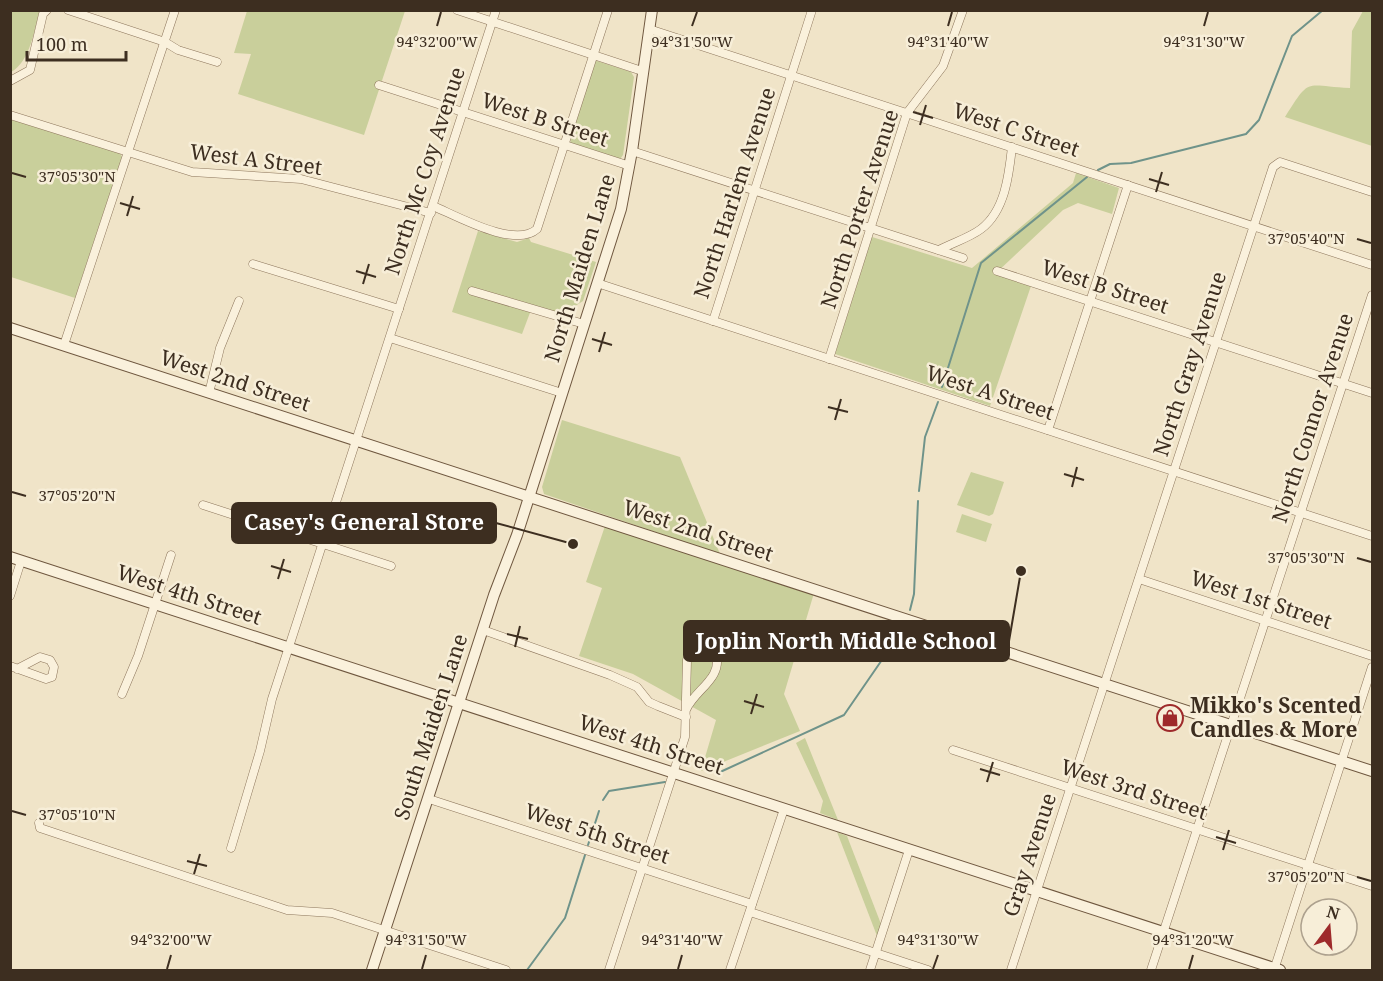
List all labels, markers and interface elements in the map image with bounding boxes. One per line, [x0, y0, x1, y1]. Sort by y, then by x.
scale bar [27, 24, 126, 62]
text: 94°32'00"W [396, 31, 478, 51]
text: 94°31'50"W [651, 31, 733, 51]
text: 94°31'40"W [907, 31, 989, 51]
text: 94°31'30"W [1163, 31, 1245, 51]
text: 100 m [36, 32, 88, 56]
street label: North Mc Coy Avenue [377, 63, 471, 278]
street label: North Harlem Avenue [687, 83, 781, 302]
street label: West B Street [478, 85, 612, 153]
street label: West C Street [950, 95, 1083, 163]
street label: North Porter Avenue [814, 105, 904, 312]
street label: West A Street [188, 137, 324, 181]
text: 37°05'30"N [38, 166, 116, 186]
street label: North Maiden Lane [537, 170, 621, 365]
text: 37°05'40"N [1267, 228, 1345, 248]
street label: West B Street [1038, 252, 1172, 320]
street label: North Gray Avenue [1146, 268, 1232, 460]
street label: North Connor Avenue [1265, 309, 1359, 526]
street label: West 2nd Street [157, 343, 314, 418]
street label: West A Street [923, 358, 1058, 426]
text: 37°05'20"N [38, 485, 116, 505]
street label: West 2nd Street [620, 493, 777, 568]
callout: Casey's General Store [232, 503, 496, 543]
text: Casey's General Store [244, 506, 484, 536]
text: 37°05'30"N [1267, 547, 1345, 567]
street label: West 4th Street [113, 557, 265, 631]
street label: West 1st Street [1187, 563, 1336, 635]
callout: Joplin North Middle School [684, 621, 1009, 661]
text: Joplin North Middle School [694, 625, 997, 655]
street label: South Maiden Lane [387, 630, 473, 823]
place label: Mikko's Scented Candles & More [1190, 691, 1362, 743]
shop icon: Mikko's Scented Candles & More [1155, 703, 1185, 733]
street label: West 4th Street [575, 707, 727, 781]
street label: West 3rd Street [1057, 752, 1211, 826]
street label: Gray Avenue [996, 789, 1062, 920]
street label: West 5th Street [521, 796, 673, 870]
text: 37°05'10"N [38, 804, 116, 824]
text: 37°05'20"N [1267, 866, 1345, 886]
north arrow [1299, 897, 1359, 957]
text: N [1324, 900, 1343, 925]
text: 94°32'00"W [130, 929, 212, 949]
text: 94°31'50"W [385, 929, 467, 949]
text: 94°31'40"W [641, 929, 723, 949]
text: 94°31'30"W [897, 929, 979, 949]
text: 94°31'20"W [1152, 929, 1234, 949]

